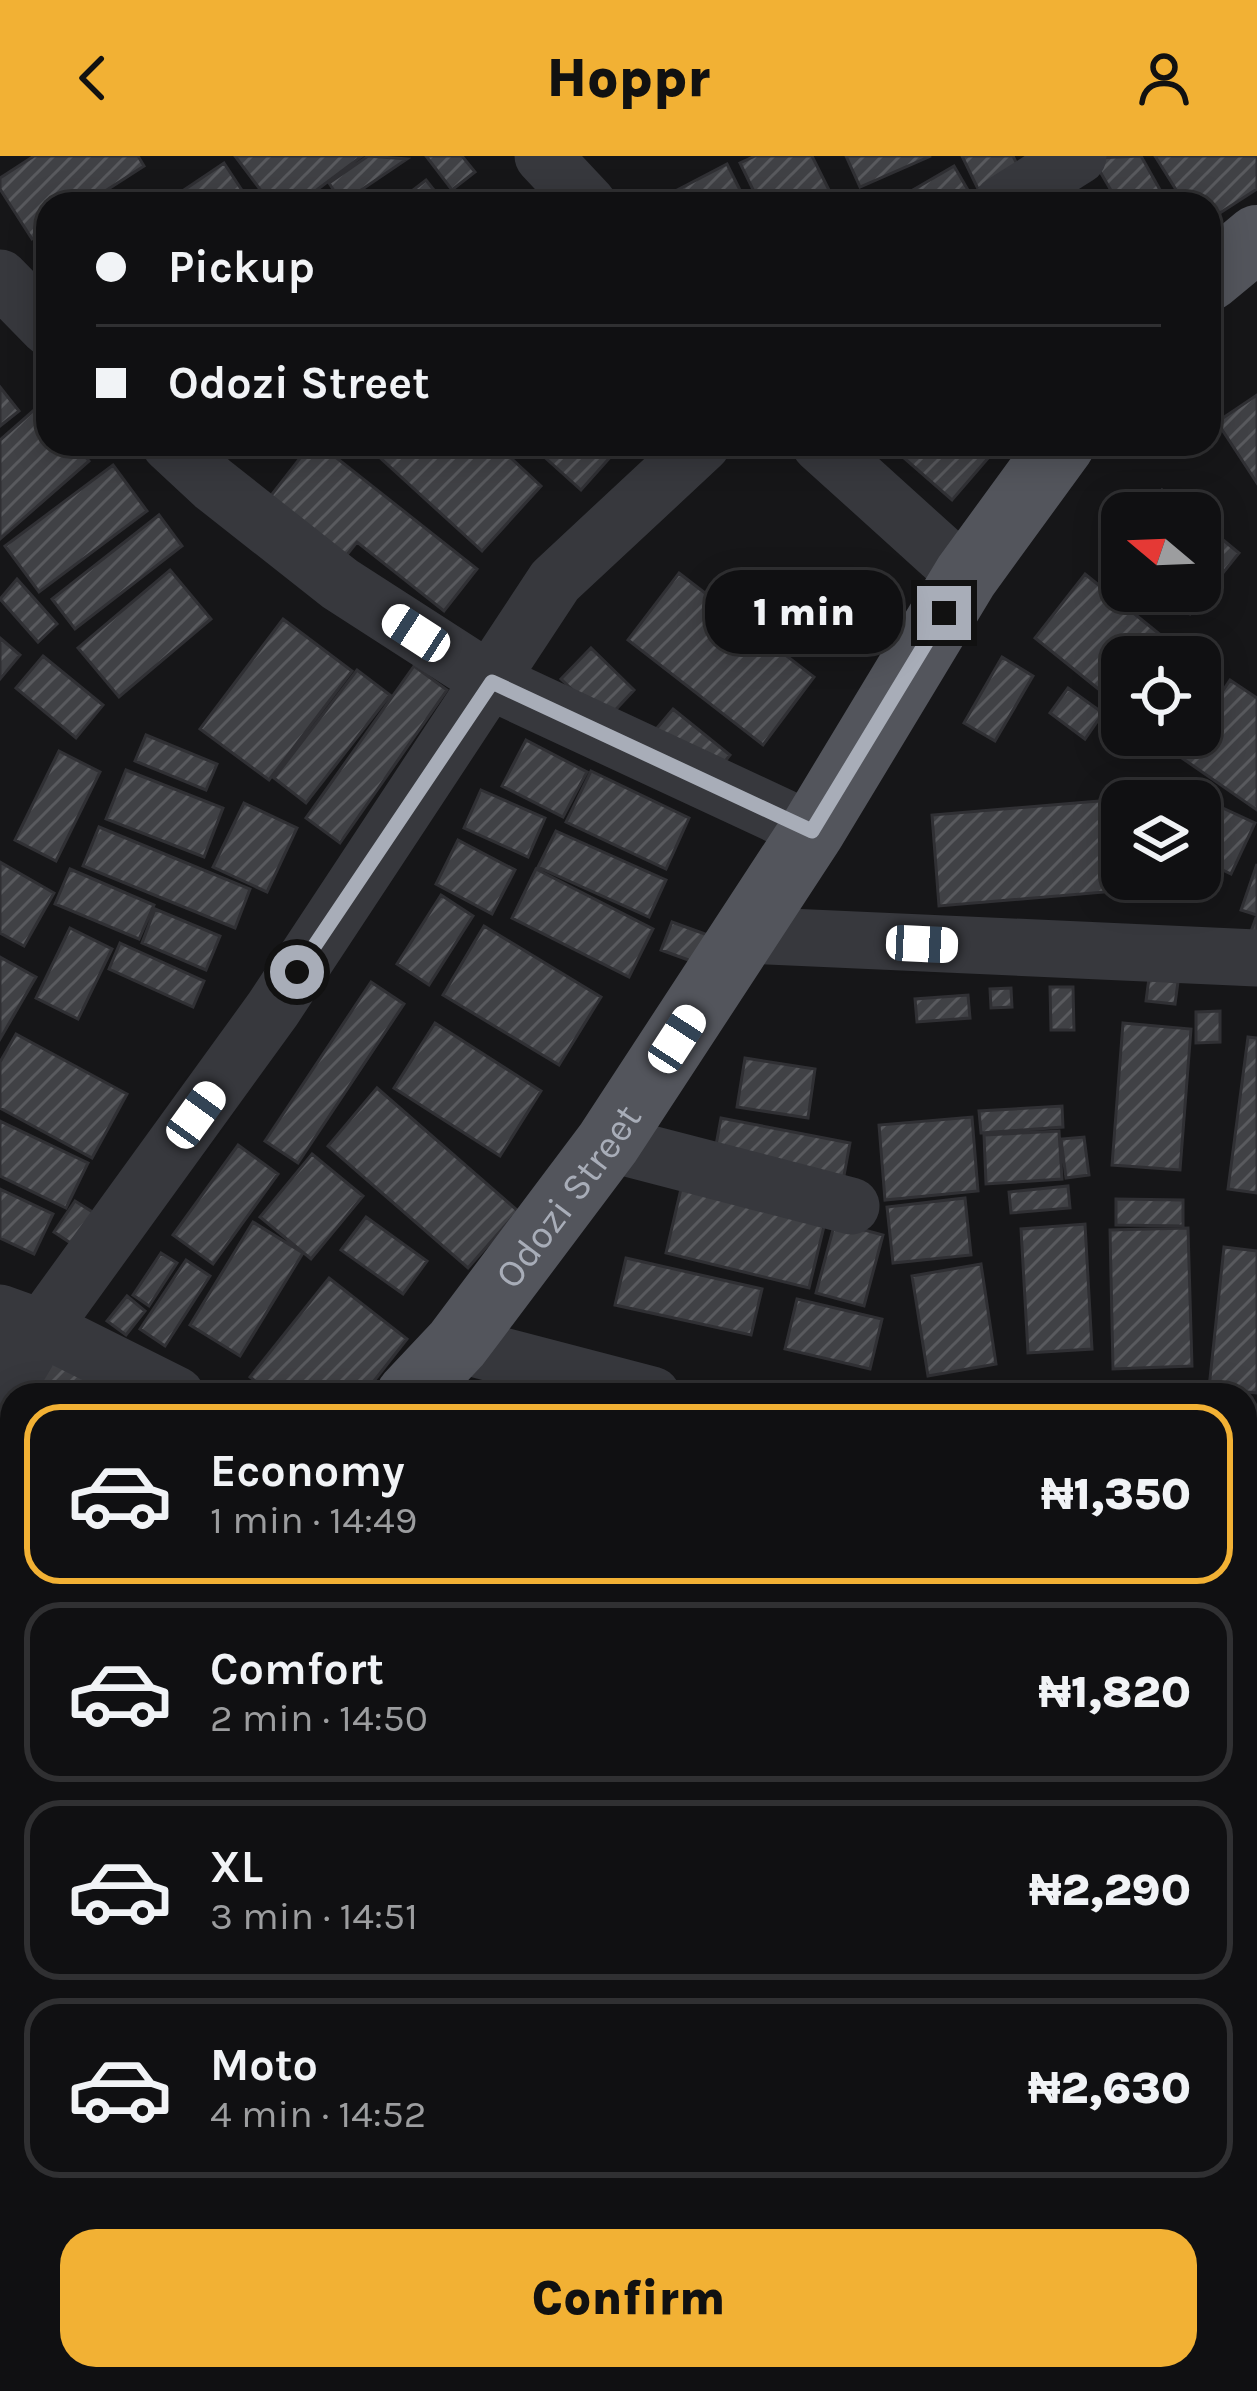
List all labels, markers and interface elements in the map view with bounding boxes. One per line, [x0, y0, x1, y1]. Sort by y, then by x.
icon: back [60, 45, 126, 111]
icon: person [1131, 45, 1197, 111]
text: Hoppr [547, 46, 710, 110]
text: Pickup [168, 241, 315, 293]
text: Odozi Street [168, 357, 430, 409]
north arrow [1101, 492, 1221, 612]
map controls [1101, 492, 1221, 900]
callout: 1 min [704, 571, 902, 655]
route end [917, 586, 971, 640]
text: 1 min [753, 589, 855, 635]
car [376, 598, 456, 668]
button: locate [1101, 636, 1221, 756]
button: layers [1101, 780, 1221, 900]
car [885, 924, 959, 964]
route start [270, 945, 324, 999]
car [642, 999, 712, 1079]
car [160, 1075, 232, 1155]
street label: Odozi Street [486, 1096, 651, 1297]
icon: car [66, 1440, 174, 1548]
text: Economy [210, 1445, 405, 1497]
text: ₦1,350 [1041, 1468, 1191, 1520]
text: 1 min · 14:49 [210, 1497, 417, 1543]
icon: car [66, 1638, 174, 1746]
text: Comfort [210, 1643, 384, 1695]
text: ₦1,820 [1038, 1666, 1191, 1718]
text: 2 min · 14:50 [210, 1695, 428, 1741]
icon: car [66, 1836, 174, 1944]
text: XL [210, 1841, 263, 1893]
text: ₦2,290 [1029, 1864, 1191, 1916]
text: 3 min · 14:51 [210, 1893, 418, 1939]
icon: car [66, 2034, 174, 2142]
text: Moto [210, 2039, 318, 2091]
text: ₦2,630 [1028, 2062, 1191, 2114]
text: 4 min · 14:52 [210, 2091, 426, 2137]
button: Confirm [60, 2229, 1197, 2367]

